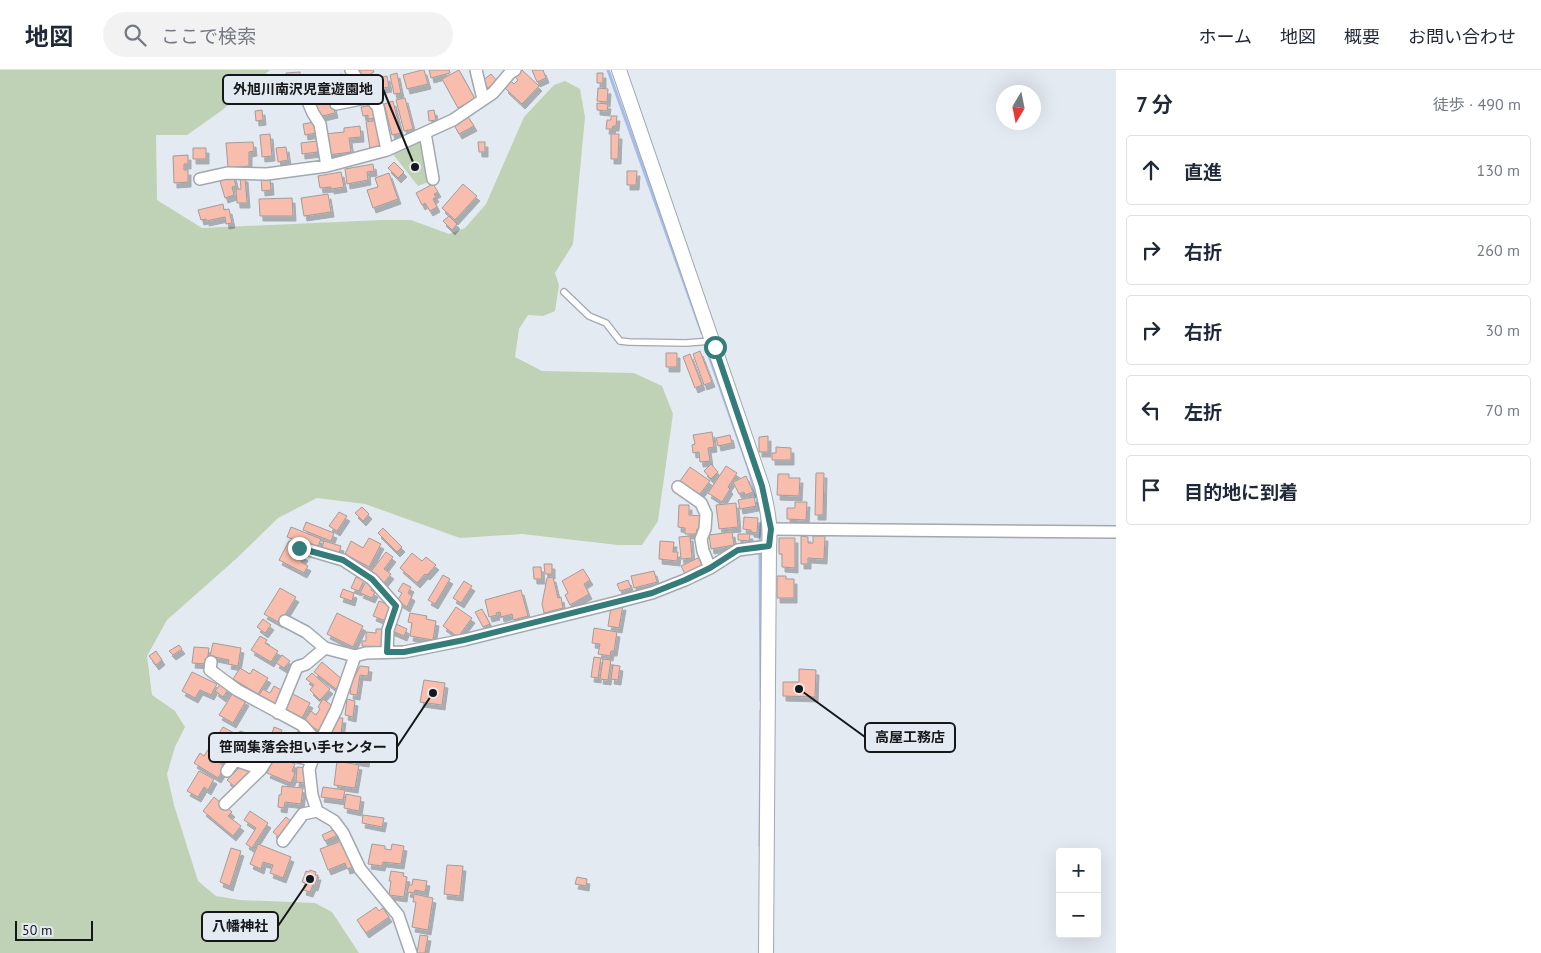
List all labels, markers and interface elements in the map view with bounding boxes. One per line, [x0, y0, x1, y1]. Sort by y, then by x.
search box [103, 12, 453, 57]
text: 地図 [25, 21, 73, 52]
icon: search [121, 21, 149, 49]
text: ここで検索 [161, 24, 256, 48]
text: ホーム [1199, 25, 1252, 48]
text: 地図 [1280, 25, 1316, 48]
text: 概要 [1344, 25, 1380, 48]
text: お問い合わせ [1408, 25, 1516, 48]
callout: 外旭川南沢児童遊園地 [223, 75, 383, 104]
text: 外旭川南沢児童遊園地 [233, 80, 373, 98]
north arrow [996, 85, 1041, 130]
text: 7 分 [1136, 91, 1173, 118]
text: 徒歩 · 490 m [1433, 94, 1521, 114]
icon: ahead [1137, 156, 1165, 184]
text: 直進 [1184, 160, 1222, 184]
text: 130 m [1477, 160, 1520, 180]
icon: right [1137, 236, 1165, 264]
text: 右折 [1184, 240, 1222, 264]
text: 260 m [1477, 240, 1520, 260]
icon: right [1137, 316, 1165, 344]
text: 右折 [1184, 320, 1222, 344]
text: 30 m [1485, 320, 1520, 340]
route start [704, 336, 727, 359]
icon: left [1137, 396, 1165, 424]
text: 左折 [1184, 400, 1222, 424]
text: 70 m [1485, 400, 1520, 420]
icon: arrive [1137, 476, 1165, 504]
text: 目的地に到着 [1184, 480, 1298, 504]
route end [288, 537, 311, 560]
callout: 高屋工務店 [865, 723, 955, 752]
text: 高屋工務店 [875, 728, 945, 746]
callout: 笹岡集落会担い手センター [209, 733, 397, 762]
text: 笹岡集落会担い手センター [219, 738, 387, 756]
map controls [1056, 848, 1101, 938]
button: + [1056, 848, 1101, 893]
button: − [1056, 893, 1101, 938]
callout: 八幡神社 [202, 912, 278, 941]
text: 八幡神社 [212, 917, 268, 935]
scale bar [15, 918, 92, 941]
text: 50 m [22, 921, 52, 939]

